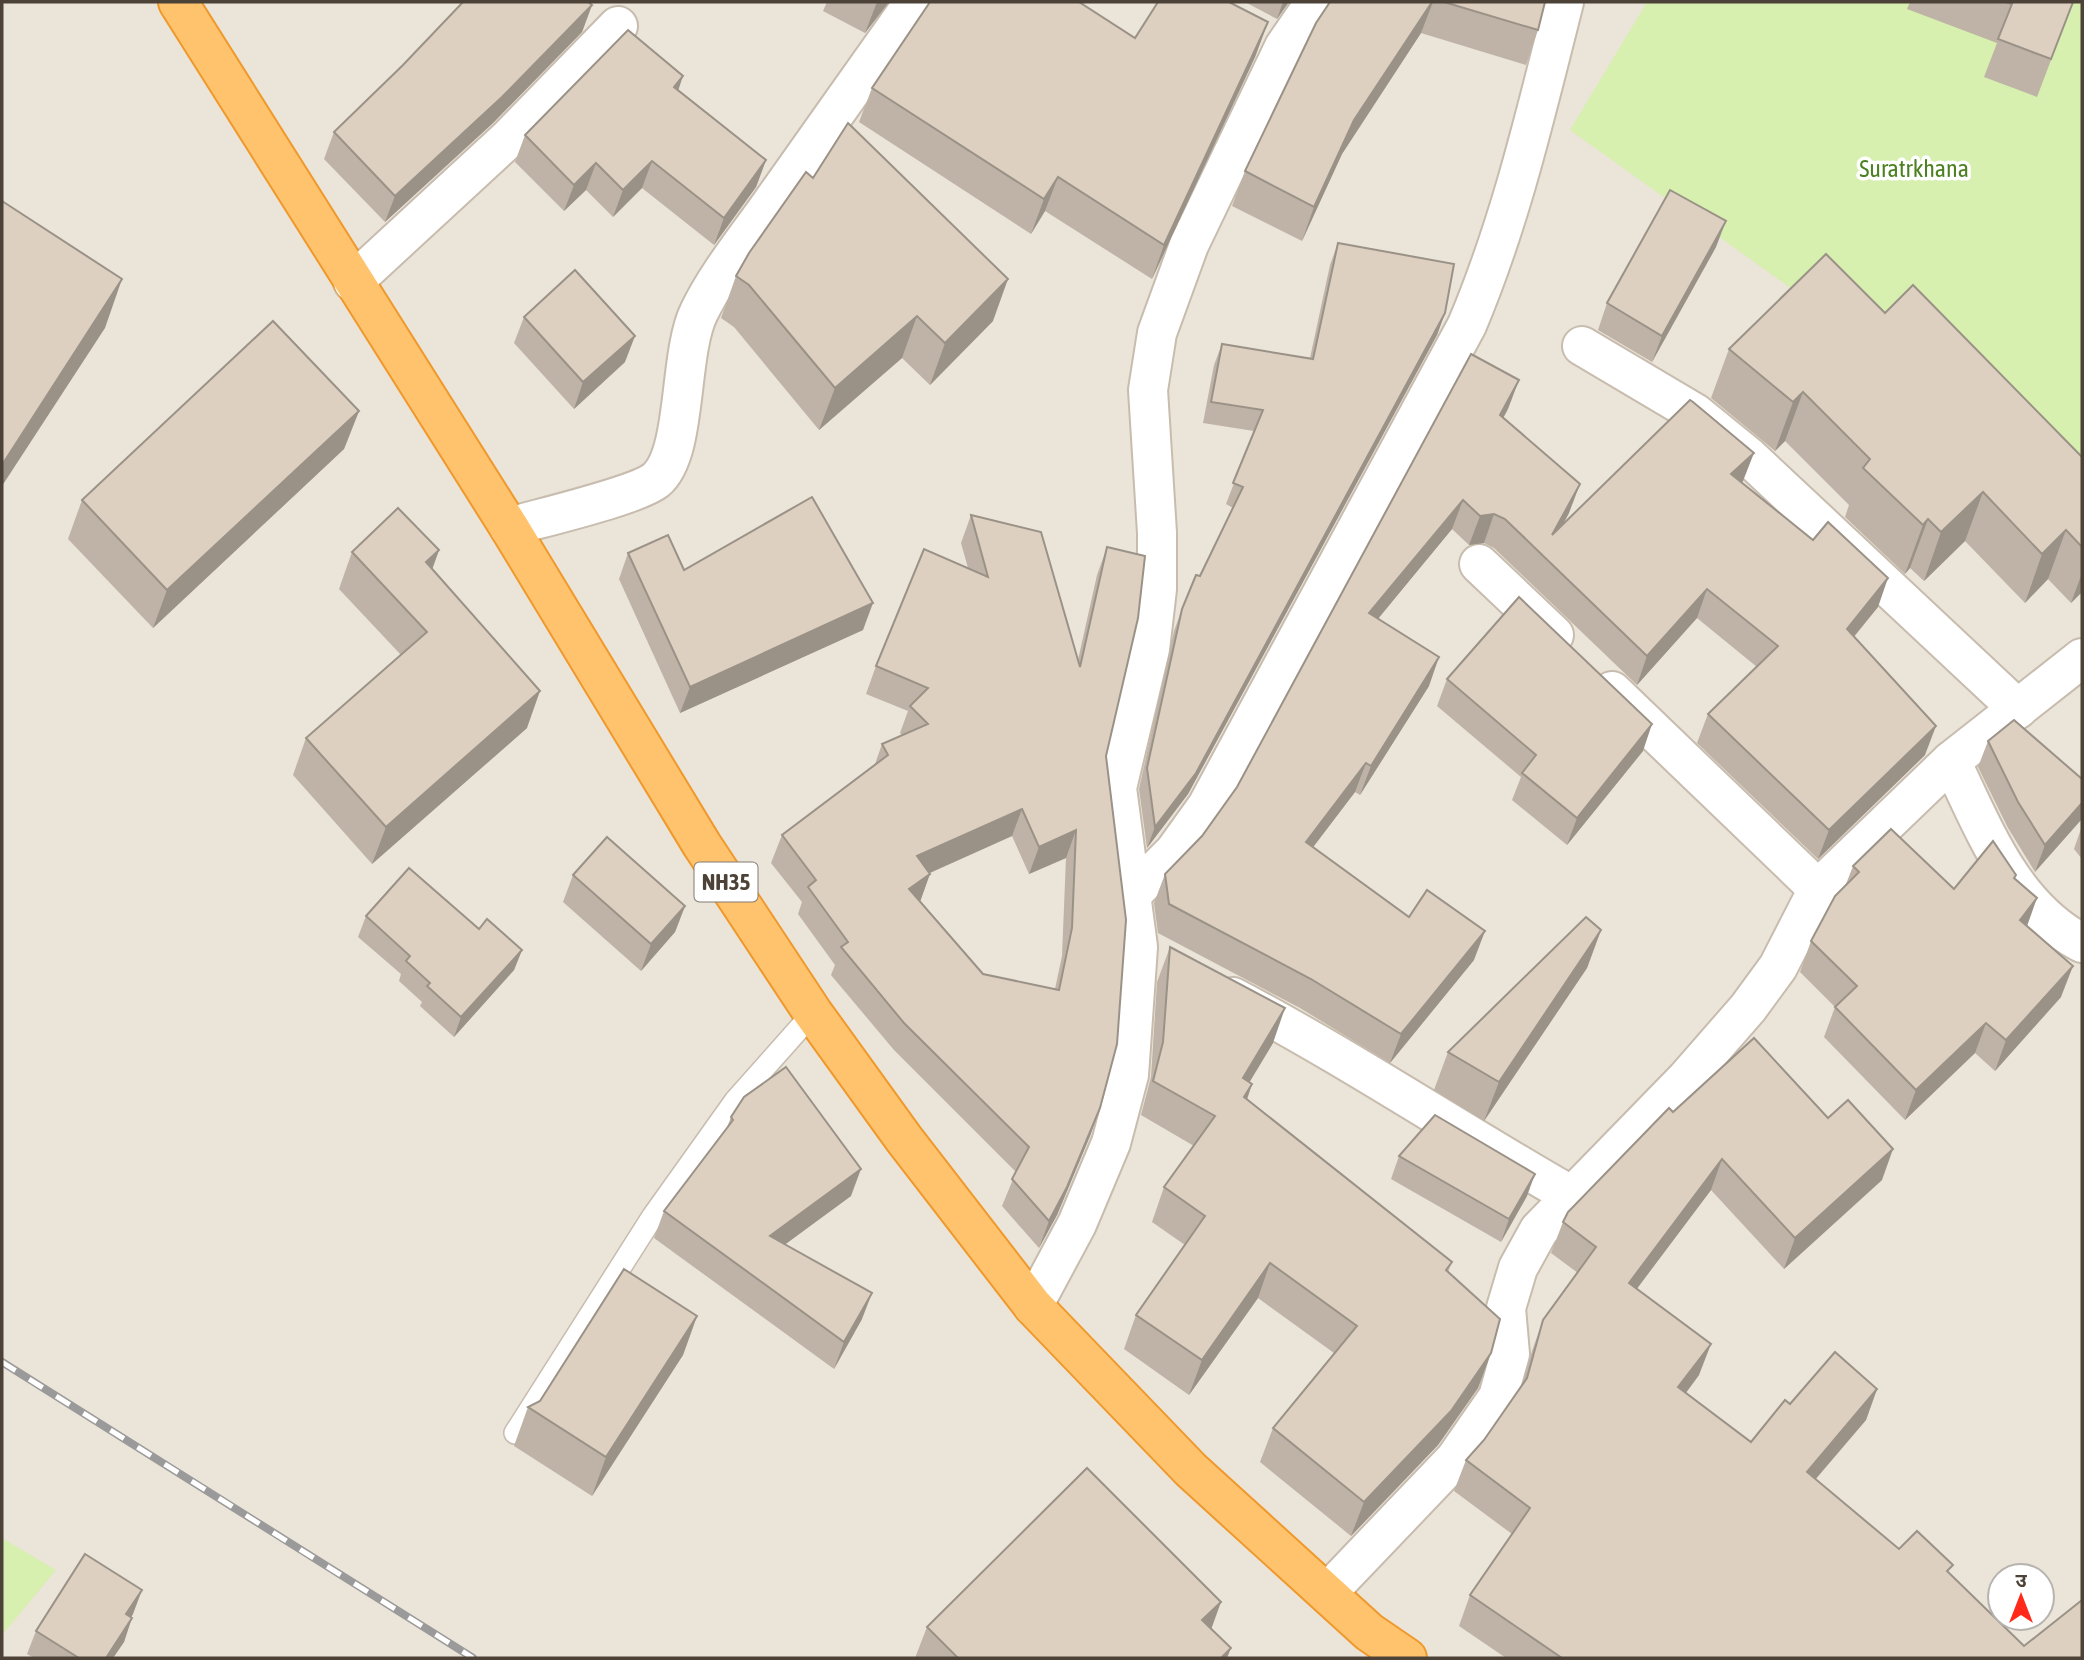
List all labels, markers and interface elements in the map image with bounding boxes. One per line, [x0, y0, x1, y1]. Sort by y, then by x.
park label: Suratrkhana [1859, 155, 1969, 182]
road number: NH35 [694, 862, 758, 902]
north arrow [1986, 1562, 2056, 1632]
text: उ [2015, 1569, 2027, 1591]

